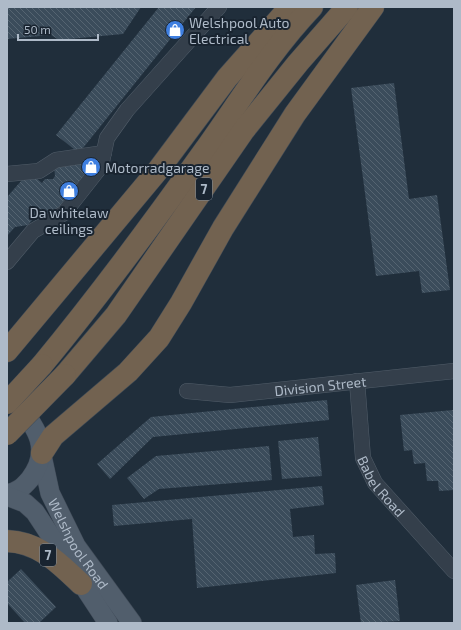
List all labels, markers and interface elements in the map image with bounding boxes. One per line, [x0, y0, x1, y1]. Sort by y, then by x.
place label: Welshpool Auto Electrical [189, 14, 290, 47]
scale bar [18, 16, 98, 42]
shop icon: Welshpool Auto Electrical [164, 19, 186, 41]
text: 50 m [24, 22, 51, 36]
shop icon: Motorradgarage [80, 156, 102, 178]
place label: Motorradgarage [105, 159, 209, 176]
road number: 7 [196, 178, 212, 200]
shop icon: Da whitelaw ceilings [58, 180, 80, 202]
place label: Da whitelaw ceilings [29, 204, 109, 237]
street label: Division Street [273, 372, 367, 399]
street label: Babel Road [355, 453, 409, 520]
street label: Welshpool Road [45, 495, 113, 592]
road number: 7 [40, 544, 56, 566]

